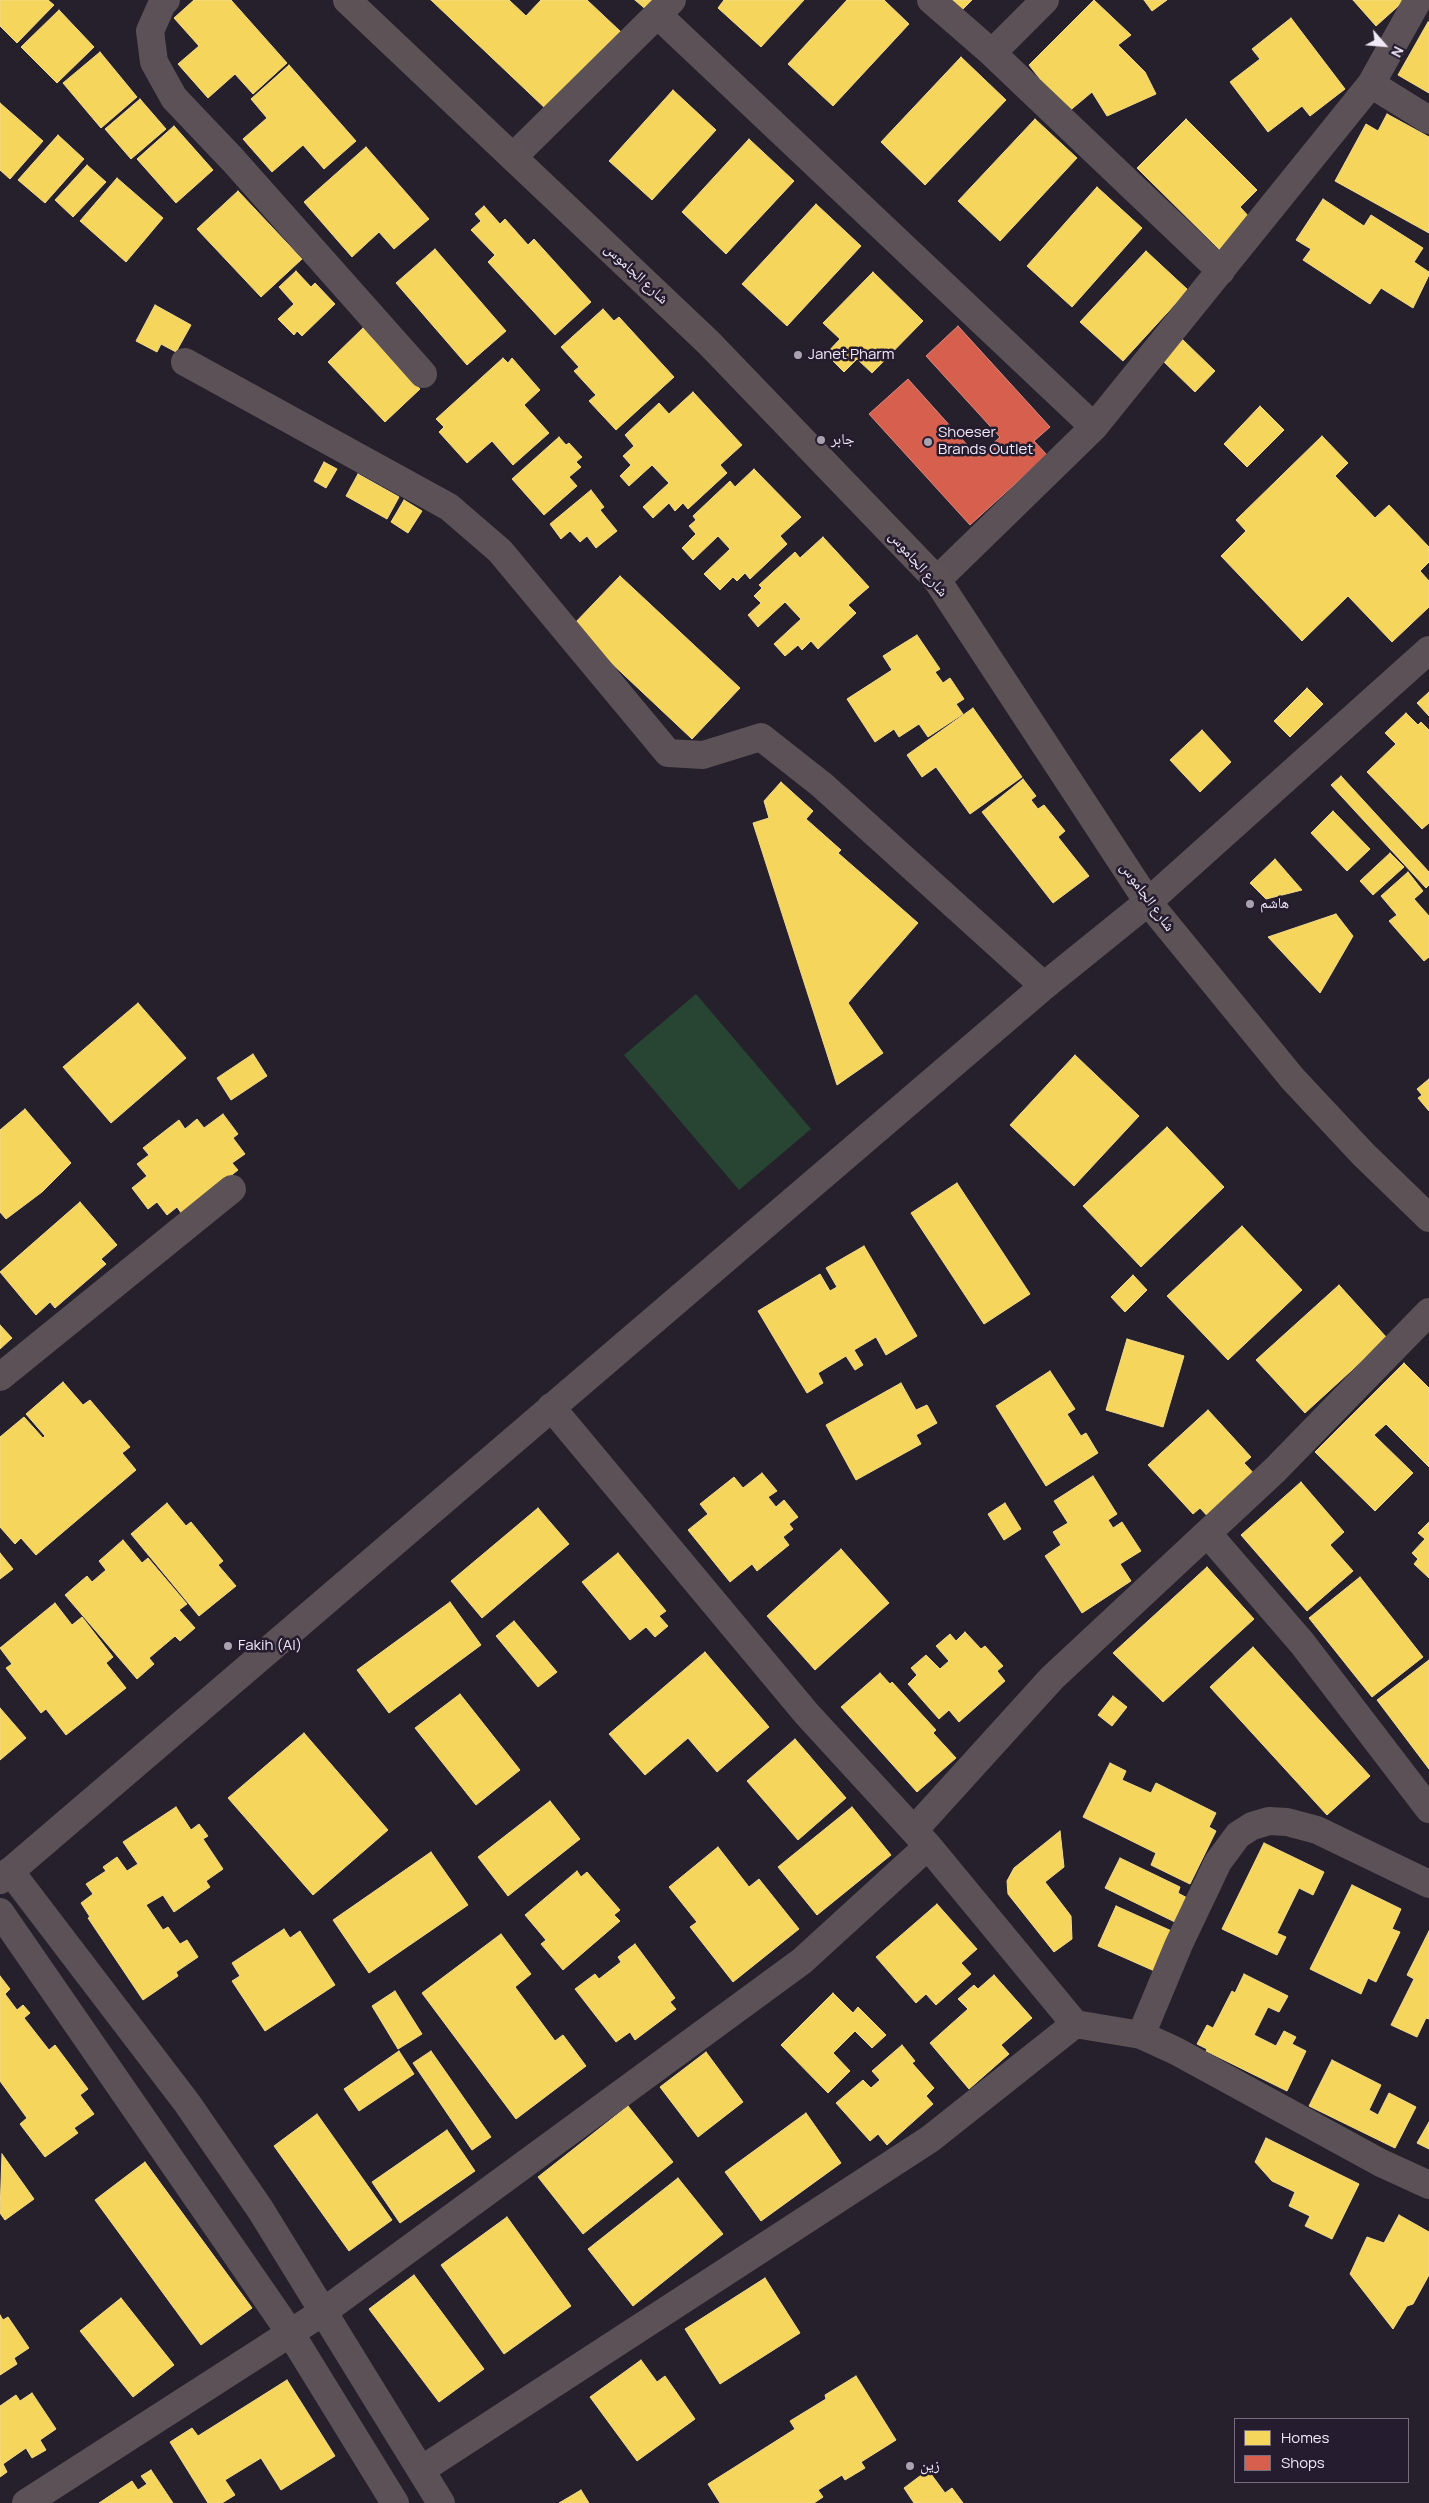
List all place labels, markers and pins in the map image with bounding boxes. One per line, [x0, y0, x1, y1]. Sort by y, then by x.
place label: Janet Pharm [808, 346, 894, 364]
marker: Janet Pharm [792, 349, 804, 361]
place label: Shoeser Brands Outlet [938, 424, 1033, 459]
place label: جابر [831, 431, 855, 449]
marker: جابر [815, 434, 827, 446]
marker: Shoeser Brands Outlet [922, 436, 934, 448]
place label: هاشم [1260, 895, 1289, 913]
marker: هاشم [1244, 898, 1256, 910]
place label: Fakih (Al) [238, 1637, 302, 1655]
marker: Fakih (Al) [222, 1640, 234, 1652]
place label: زين [920, 2457, 940, 2475]
marker: زين [904, 2460, 916, 2472]

